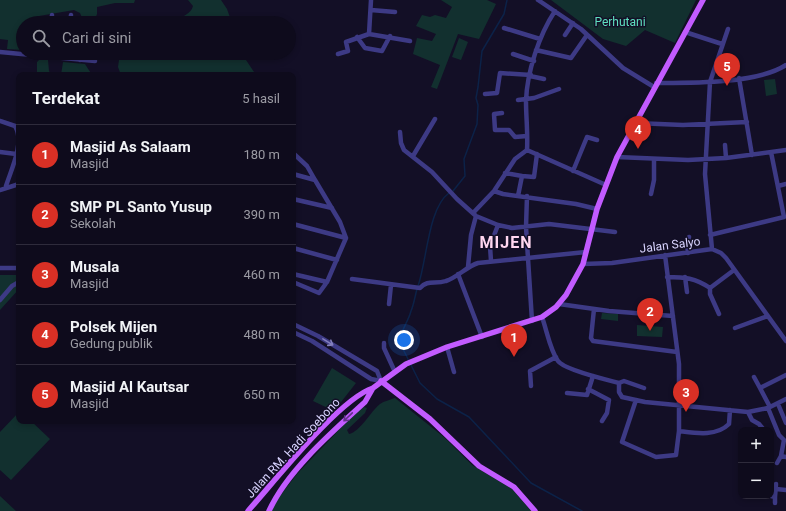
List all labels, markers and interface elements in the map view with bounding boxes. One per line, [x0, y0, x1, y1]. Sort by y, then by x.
park label: Perhutani [594, 15, 646, 29]
search box [16, 16, 296, 60]
icon: search [30, 27, 52, 49]
text: Cari di sini [62, 29, 132, 47]
pin: 5 [714, 53, 740, 86]
text: Terdekat [32, 88, 100, 108]
text: 5 hasil [242, 91, 280, 106]
pin: 4 [625, 116, 651, 149]
text: Masjid As Salaam [70, 138, 191, 156]
text: 1 [41, 147, 49, 162]
text: 180 m [243, 147, 280, 162]
text: Masjid [70, 156, 109, 171]
text: SMP PL Santo Yusup [70, 198, 212, 216]
text: 2 [41, 207, 49, 222]
text: 390 m [243, 207, 280, 222]
text: Sekolah [70, 216, 116, 231]
district label: MIJEN [480, 233, 532, 252]
street label: Jalan Salyo [639, 234, 701, 256]
text: Musala [70, 258, 119, 276]
text: 3 [41, 267, 49, 282]
text: 460 m [243, 267, 280, 282]
text: Masjid [70, 276, 109, 291]
pin: 2 [637, 298, 663, 331]
text: Polsek Mijen [70, 318, 157, 336]
pin: 1 [501, 324, 527, 357]
text: 4 [41, 327, 49, 342]
text: 480 m [243, 327, 280, 342]
your location [394, 330, 414, 350]
text: Gedung publik [70, 336, 153, 351]
one-way arrow [322, 338, 334, 346]
text: Masjid Al Kautsar [70, 378, 189, 396]
pin: 3 [673, 379, 699, 412]
text: 5 [41, 387, 49, 402]
text: 650 m [243, 387, 280, 402]
street label: Jalan RM. Hadi Soebono [243, 395, 343, 501]
text: Masjid [70, 396, 109, 411]
one-way arrow [343, 412, 353, 422]
map controls [738, 427, 774, 499]
button: + [738, 427, 774, 463]
button: − [738, 463, 774, 499]

